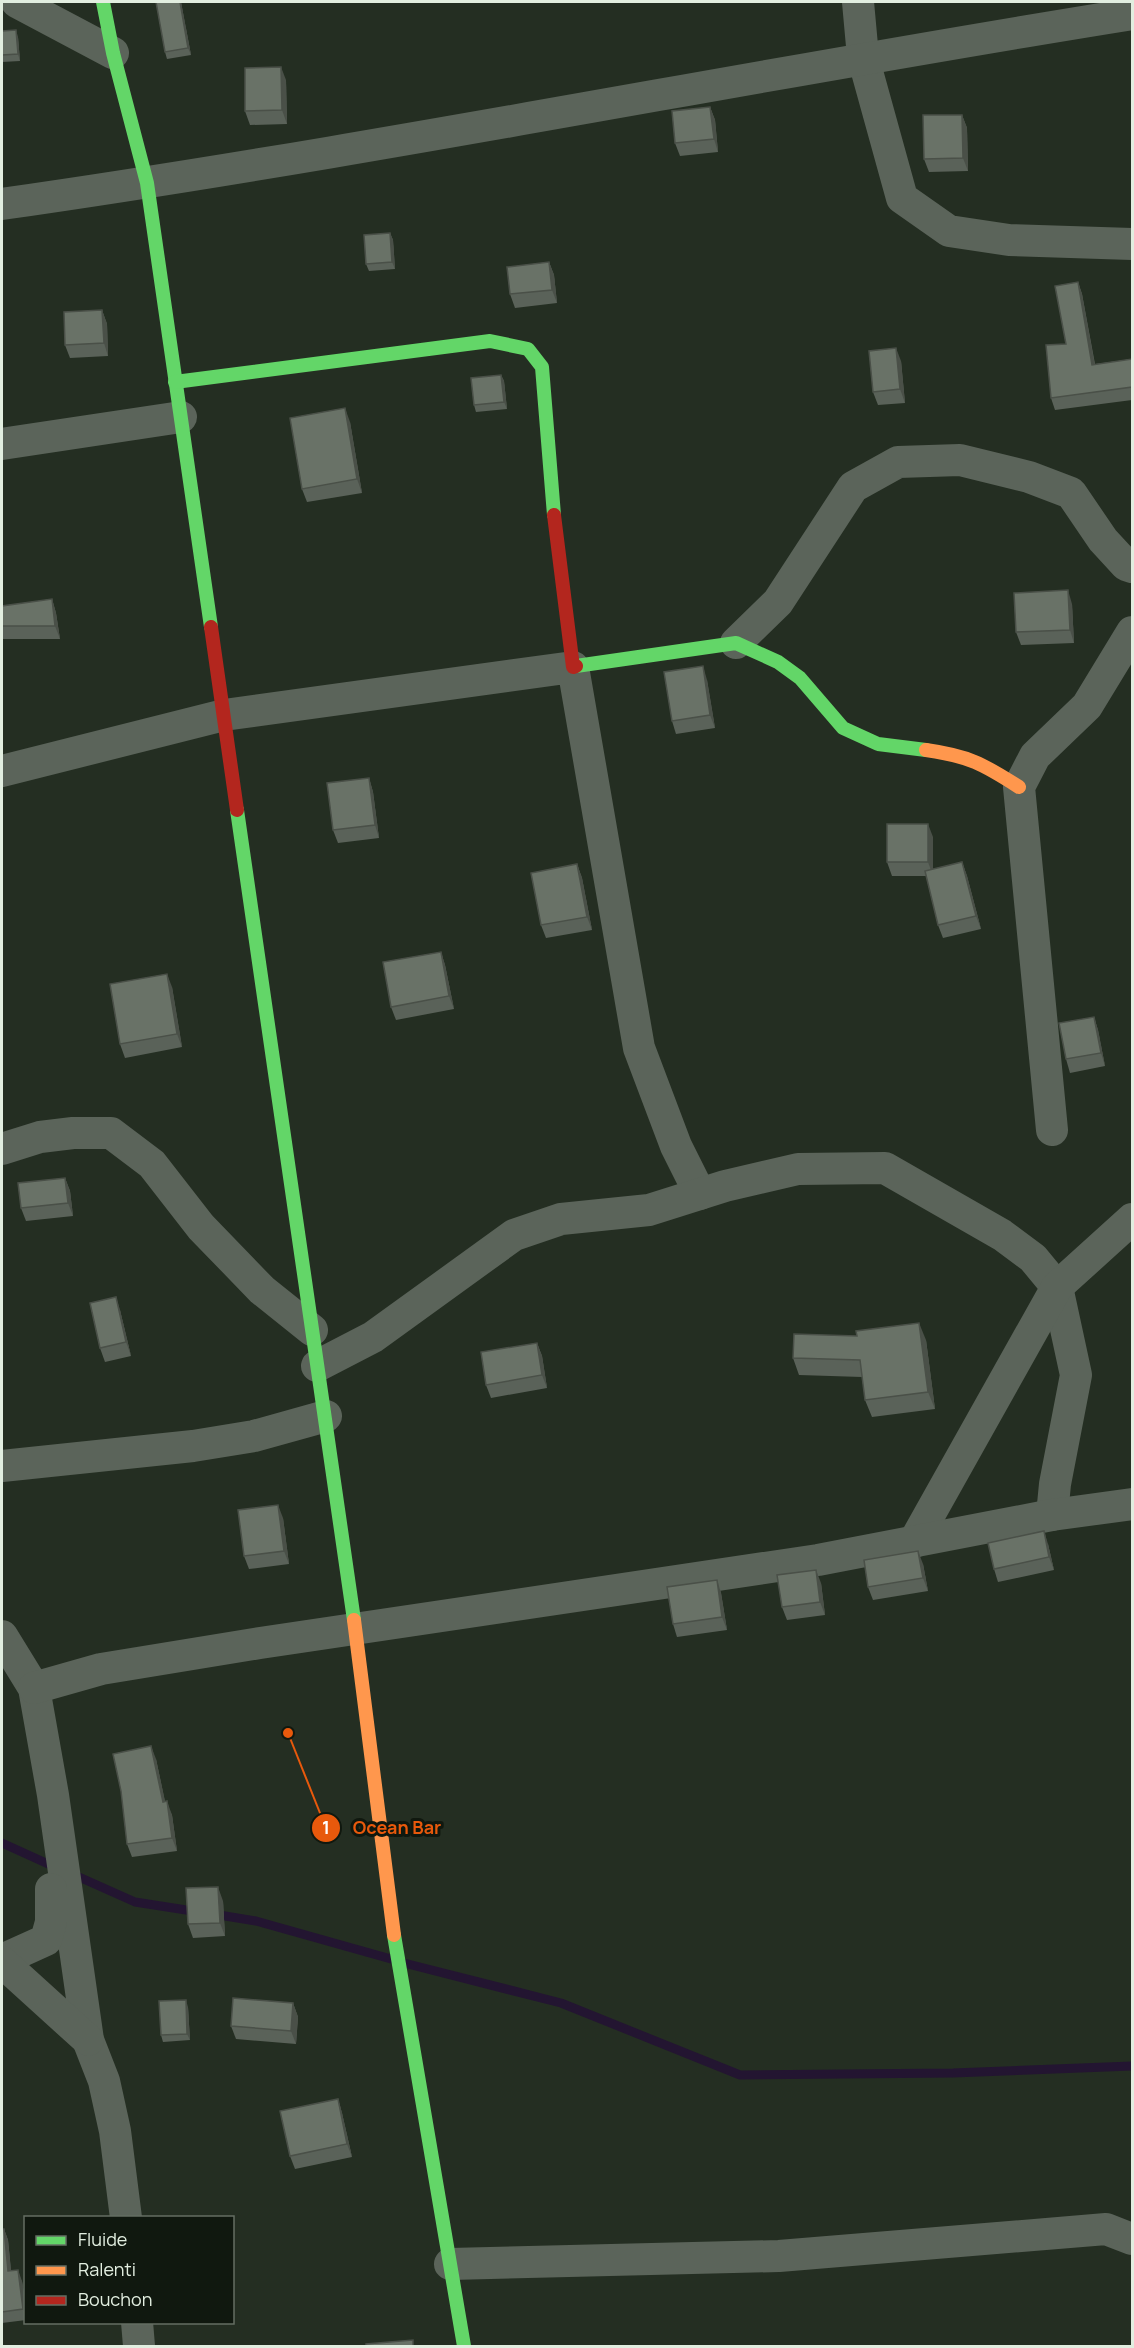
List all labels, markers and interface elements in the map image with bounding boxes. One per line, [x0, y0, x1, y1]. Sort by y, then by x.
callout: Ocean Bar [311, 1810, 453, 1846]
text: 1 [322, 1815, 330, 1839]
text: Ocean Bar [353, 1815, 441, 1839]
legend [24, 2216, 234, 2324]
text: Fluide [78, 2227, 127, 2251]
text: Ralenti [78, 2257, 136, 2281]
text: Bouchon [78, 2287, 152, 2311]

